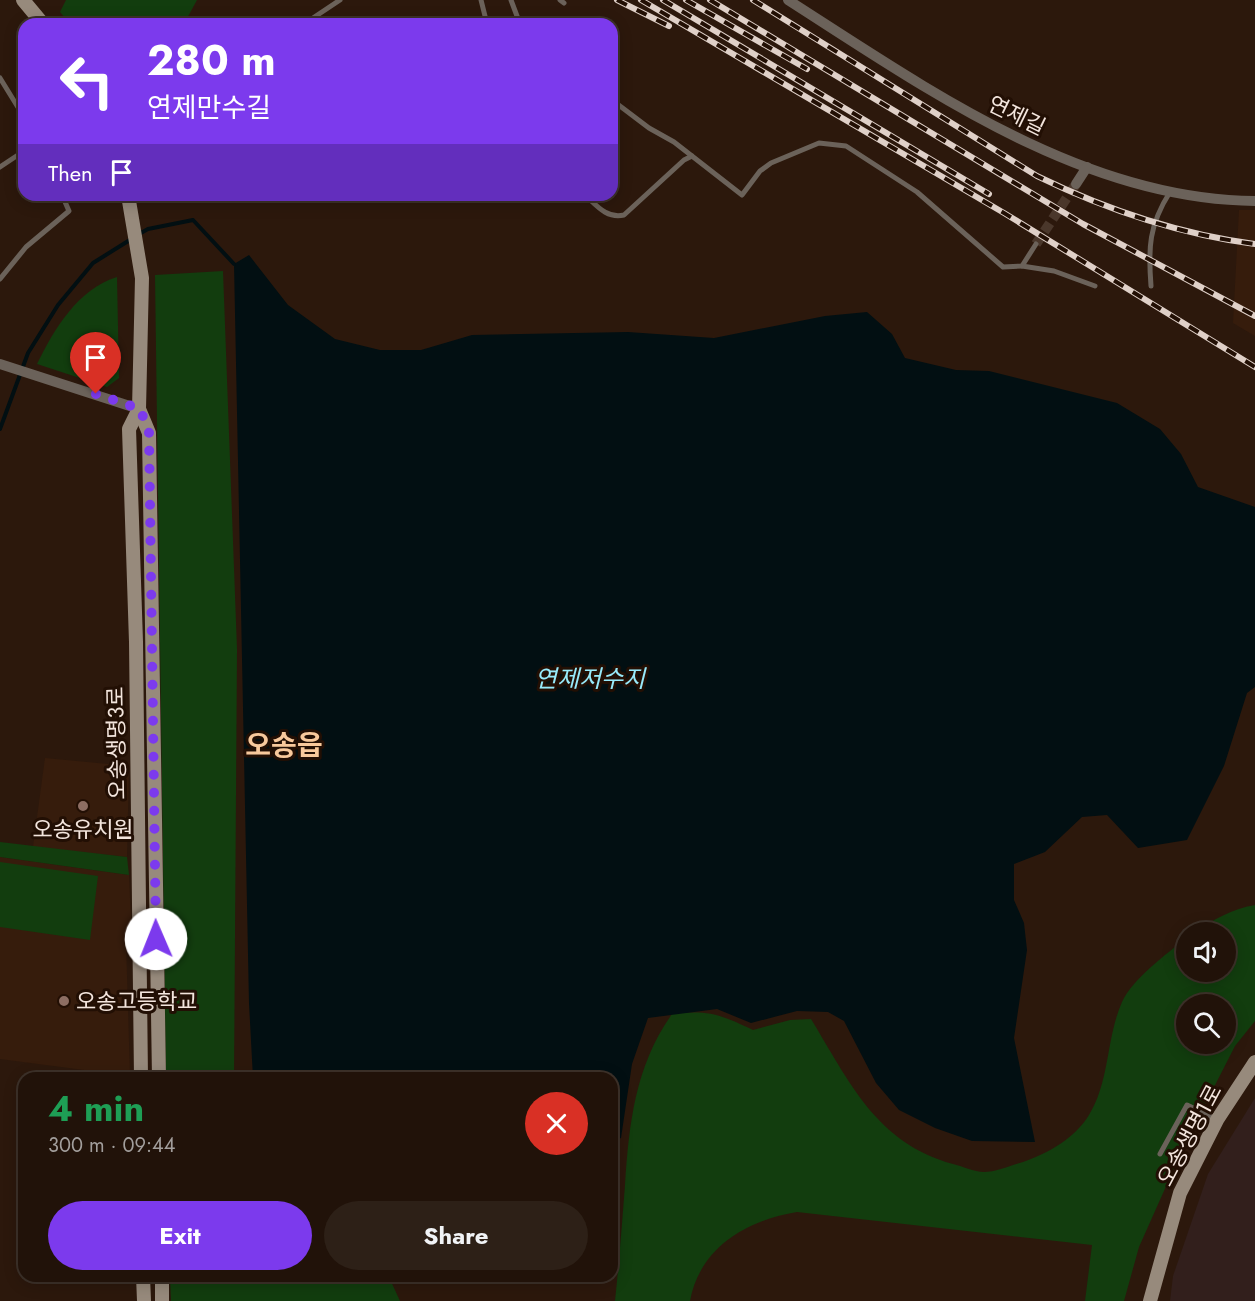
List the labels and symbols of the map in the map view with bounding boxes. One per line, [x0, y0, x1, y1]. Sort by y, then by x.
street label: 연제길 [983, 87, 1051, 143]
pin [70, 332, 121, 394]
water label: 연제저수지 [535, 661, 647, 696]
street label: 오송생명3로 [99, 686, 133, 800]
district label: 오송읍 [245, 725, 323, 766]
marker: 오송유치원 [76, 799, 90, 813]
place label: 오송유치원 [32, 813, 134, 845]
position arrow [124, 907, 188, 971]
place label: 오송고등학교 [76, 985, 197, 1017]
marker: 오송고등학교 [57, 994, 71, 1008]
street label: 오송생명1로 [1149, 1078, 1229, 1192]

